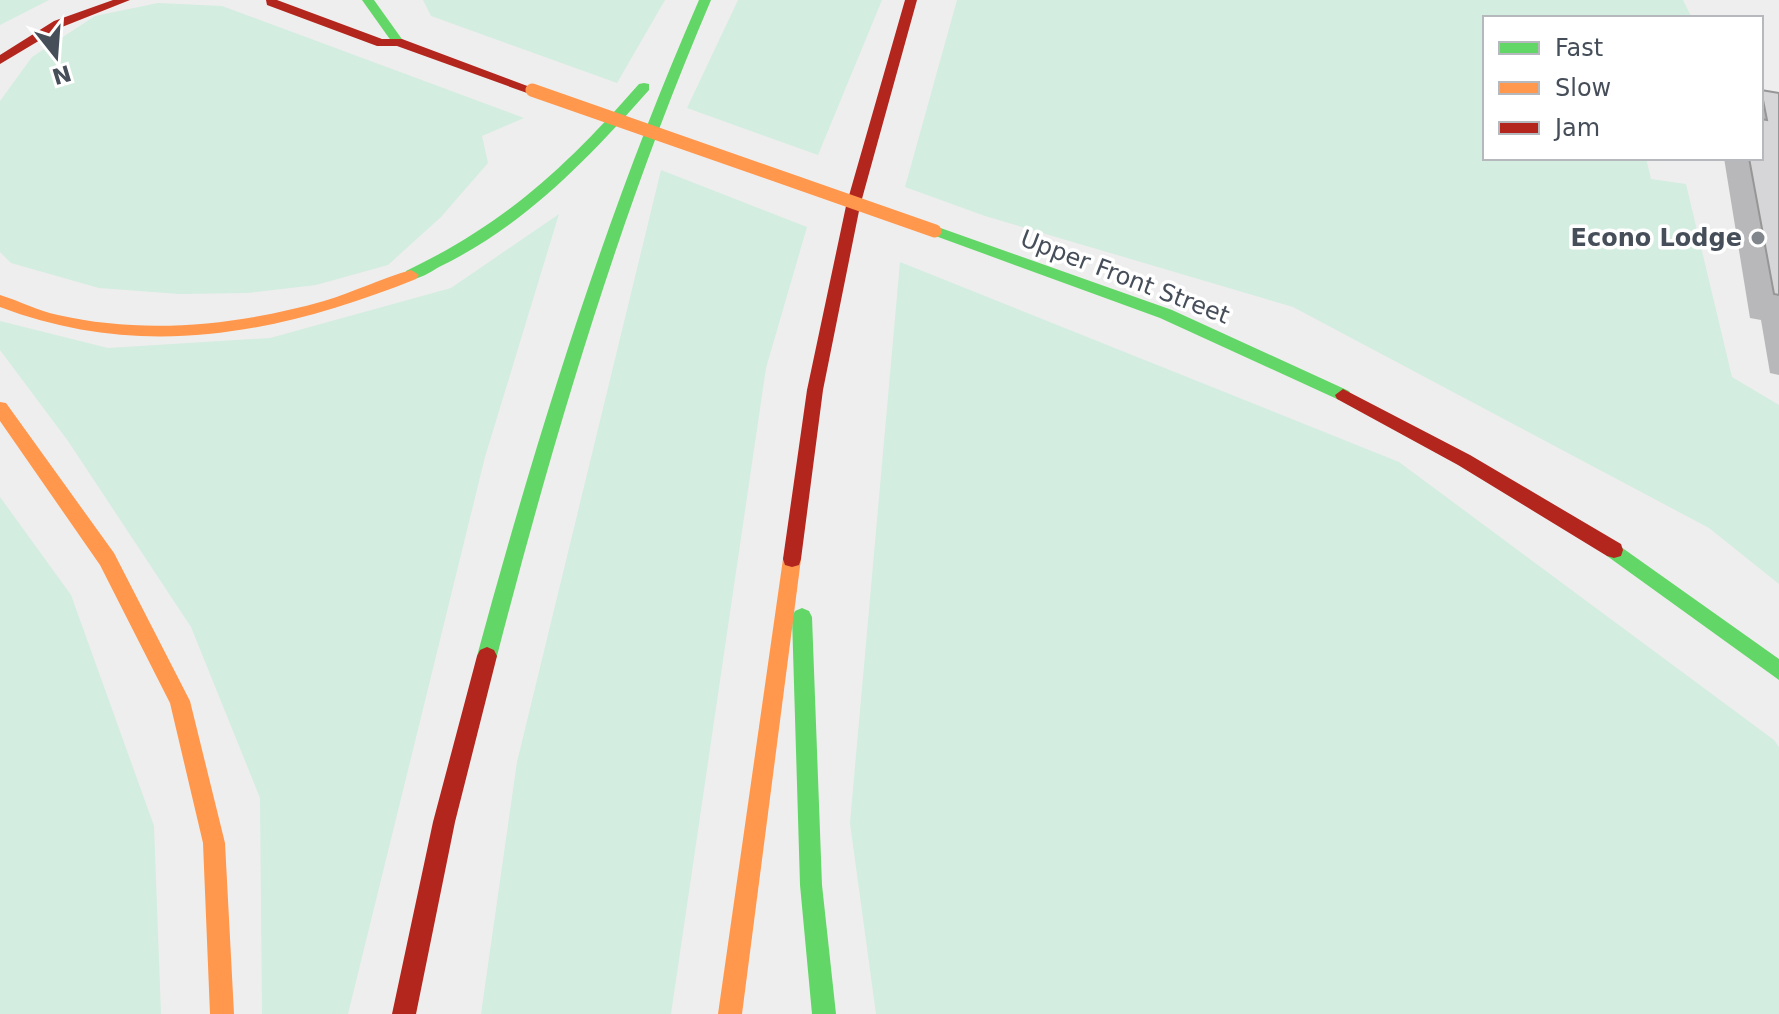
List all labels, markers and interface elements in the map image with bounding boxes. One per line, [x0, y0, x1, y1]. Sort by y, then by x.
north arrow [16, 16, 96, 96]
legend [1483, 16, 1763, 160]
text: Fast [1555, 34, 1603, 62]
text: N [49, 60, 74, 89]
text: Slow [1555, 74, 1611, 102]
text: Jam [1553, 114, 1600, 142]
street label: Upper Front Street [1017, 224, 1233, 330]
place label: Econo Lodge [1571, 224, 1742, 252]
marker: Econo Lodge [1749, 229, 1767, 247]

